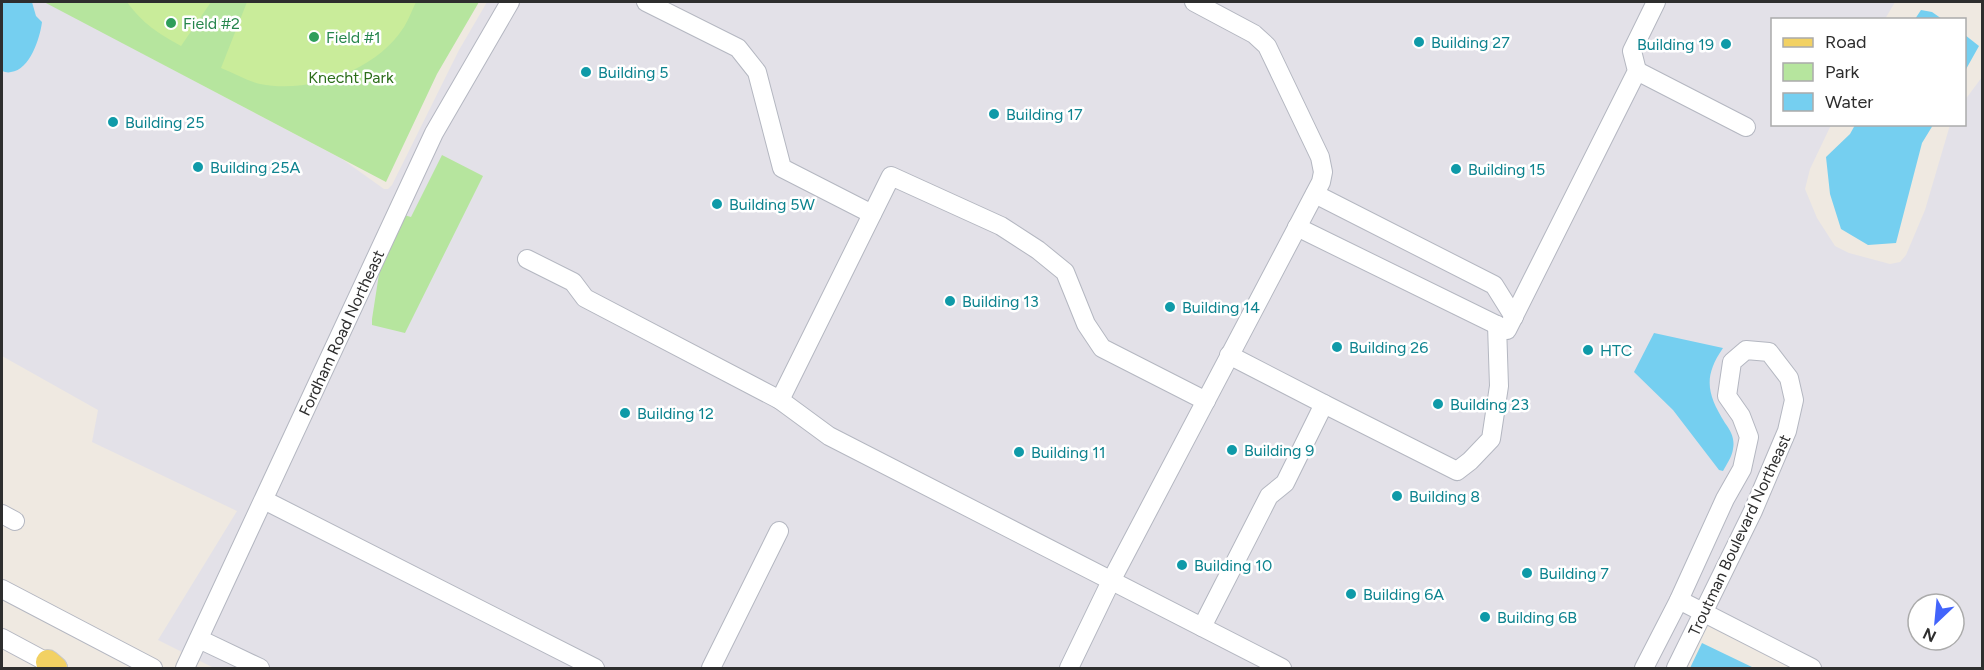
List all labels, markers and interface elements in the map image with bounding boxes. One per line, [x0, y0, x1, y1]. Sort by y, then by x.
place label: Field #2 [183, 14, 240, 33]
marker: Field #2 [164, 16, 178, 30]
legend [1771, 18, 1966, 126]
place label: Field #1 [326, 28, 381, 47]
marker: Field #1 [307, 30, 321, 44]
text: Road [1825, 31, 1866, 53]
place label: Building 27 [1431, 33, 1510, 52]
marker: Building 27 [1412, 35, 1426, 49]
place label: Building 19 [1637, 35, 1714, 54]
marker: Building 19 [1719, 37, 1733, 51]
text: Park [1825, 61, 1860, 83]
place label: Building 5 [598, 63, 669, 82]
marker: Building 5 [579, 65, 593, 79]
park label: Knecht Park [308, 68, 394, 87]
text: Water [1825, 91, 1873, 113]
place label: Building 17 [1006, 105, 1083, 124]
marker: Building 17 [987, 107, 1001, 121]
place label: Building 25 [125, 113, 204, 132]
marker: Building 25 [106, 115, 120, 129]
place label: Building 25A [210, 158, 300, 177]
marker: Building 25A [191, 160, 205, 174]
place label: Building 15 [1468, 160, 1545, 179]
marker: Building 15 [1449, 162, 1463, 176]
place label: Building 5W [729, 195, 815, 214]
marker: Building 5W [710, 197, 724, 211]
street label: Fordham Road Northeast [295, 247, 388, 419]
place label: Building 13 [962, 292, 1039, 311]
marker: Building 13 [943, 294, 957, 308]
place label: Building 14 [1182, 298, 1260, 317]
marker: Building 14 [1163, 300, 1177, 314]
place label: Building 26 [1349, 338, 1428, 357]
marker: Building 26 [1330, 340, 1344, 354]
place label: HTC [1600, 341, 1632, 360]
marker: HTC [1581, 343, 1595, 357]
place label: Building 23 [1450, 395, 1529, 414]
marker: Building 23 [1431, 397, 1445, 411]
place label: Building 12 [637, 404, 714, 423]
marker: Building 12 [618, 406, 632, 420]
street label: Troutman Boulevard Northeast [1684, 432, 1795, 639]
place label: Building 9 [1244, 441, 1314, 460]
place label: Building 11 [1031, 443, 1106, 462]
marker: Building 9 [1225, 443, 1239, 457]
marker: Building 11 [1012, 445, 1026, 459]
place label: Building 8 [1409, 487, 1480, 506]
marker: Building 8 [1390, 489, 1404, 503]
place label: Building 10 [1194, 556, 1272, 575]
marker: Building 10 [1175, 558, 1189, 572]
place label: Building 7 [1539, 564, 1609, 583]
marker: Building 7 [1520, 566, 1534, 580]
place label: Building 6A [1363, 585, 1444, 604]
marker: Building 6A [1344, 587, 1358, 601]
north arrow [1906, 592, 1966, 652]
place label: Building 6B [1497, 608, 1577, 627]
marker: Building 6B [1478, 610, 1492, 624]
text: N [1920, 624, 1939, 646]

